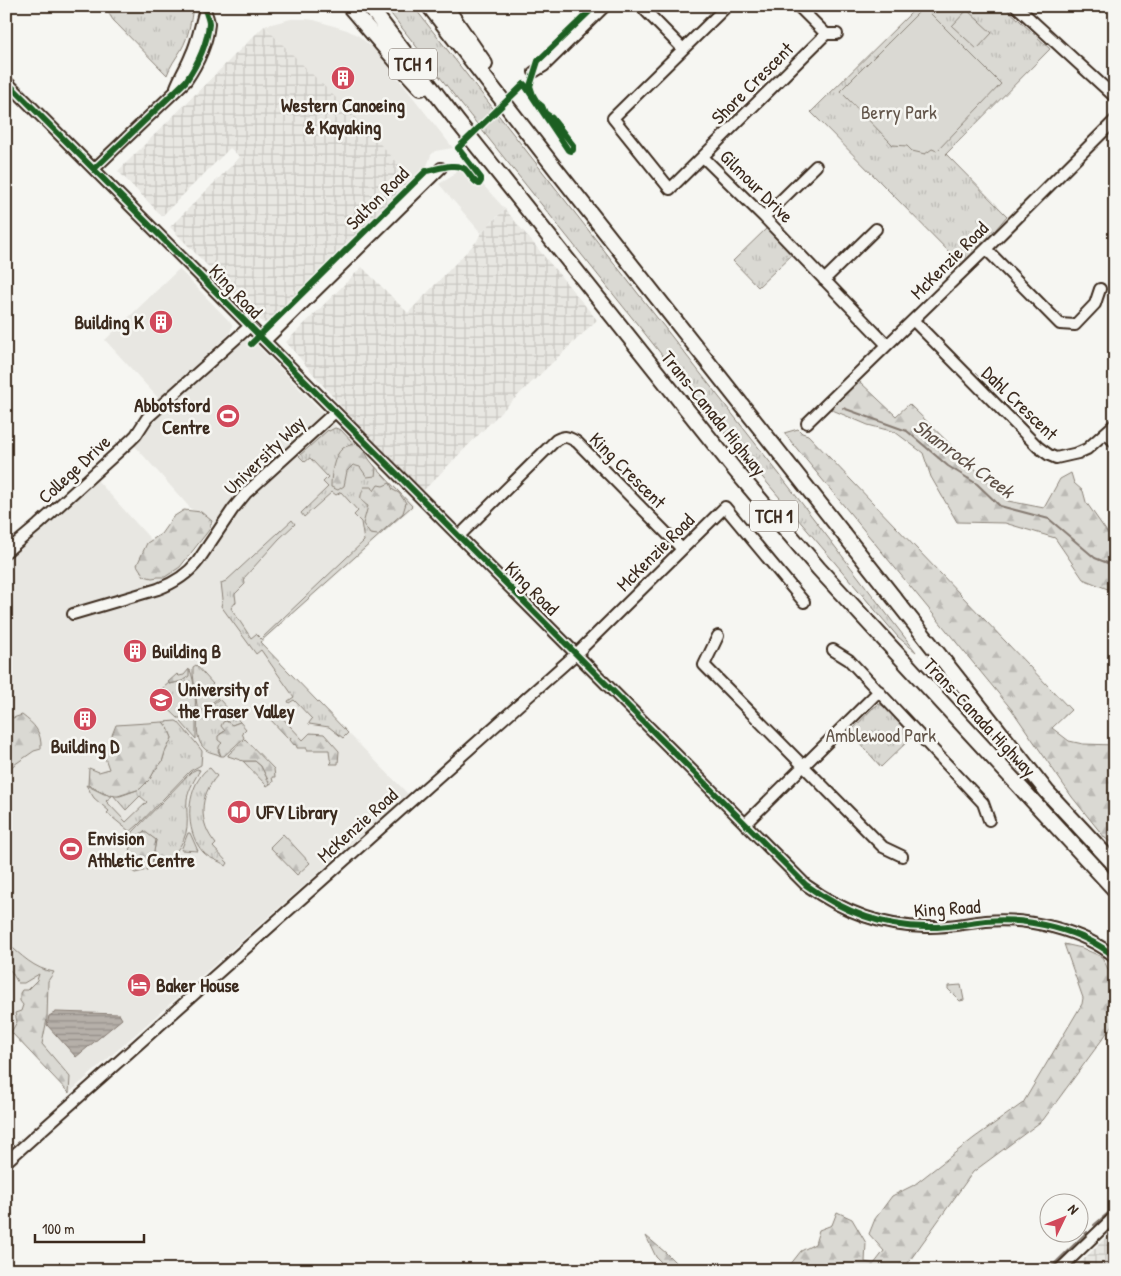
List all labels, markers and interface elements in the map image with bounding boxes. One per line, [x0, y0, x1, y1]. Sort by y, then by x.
street label: Shore Crescent [705, 36, 799, 130]
road number: TCH 1 [389, 49, 437, 80]
building icon: Western Canoeing & Kayaking [330, 65, 356, 91]
place label: Western Canoeing & Kayaking [281, 92, 406, 141]
park label: Berry Park [861, 99, 937, 125]
street label: Gilmour Drive [715, 144, 800, 229]
street label: Salton Road [340, 160, 415, 235]
street label: McKenzie Road [904, 215, 994, 305]
street label: King Road [203, 258, 269, 324]
place label: Building K [74, 309, 144, 336]
building icon: Building K [148, 309, 174, 335]
street label: Trans-Canada Highway [655, 345, 773, 481]
street label: Dahl Crescent [976, 360, 1064, 446]
place label: Abbotsford Centre [134, 392, 211, 440]
sports icon: Abbotsford Centre [215, 403, 241, 429]
street label: University Way [218, 410, 310, 500]
water label: Shamrock Creek [908, 412, 1021, 505]
street label: King Crescent [584, 426, 672, 514]
street label: College Drive [32, 429, 116, 509]
road number: TCH 1 [750, 501, 798, 532]
street label: McKenzie Road [610, 507, 700, 597]
street label: King Road [499, 555, 565, 621]
building icon: Building B [122, 638, 148, 664]
place label: Building B [152, 638, 222, 665]
street label: Trans-Canada Highway [918, 652, 1042, 782]
place label: University of the Fraser Valley [177, 676, 295, 725]
school or university icon: University of the Fraser Valley [148, 687, 174, 713]
building icon: Building D [72, 706, 98, 732]
park label: Amblewood Park [826, 722, 936, 748]
place label: Building D [51, 733, 120, 760]
street label: McKenzie Road [311, 781, 403, 868]
library icon: UFV Library [226, 799, 252, 825]
place label: UFV Library [256, 799, 338, 826]
place label: Envision Athletic Centre [88, 825, 195, 873]
sports icon: Envision Athletic Centre [58, 836, 84, 862]
street label: King Road [913, 893, 982, 923]
hotel icon: Baker House [126, 972, 152, 998]
place label: Baker House [156, 972, 240, 998]
north arrow [1038, 1194, 1088, 1244]
text: N [1064, 1200, 1084, 1218]
scale bar [35, 1211, 144, 1243]
text: 100 m [42, 1218, 75, 1239]

